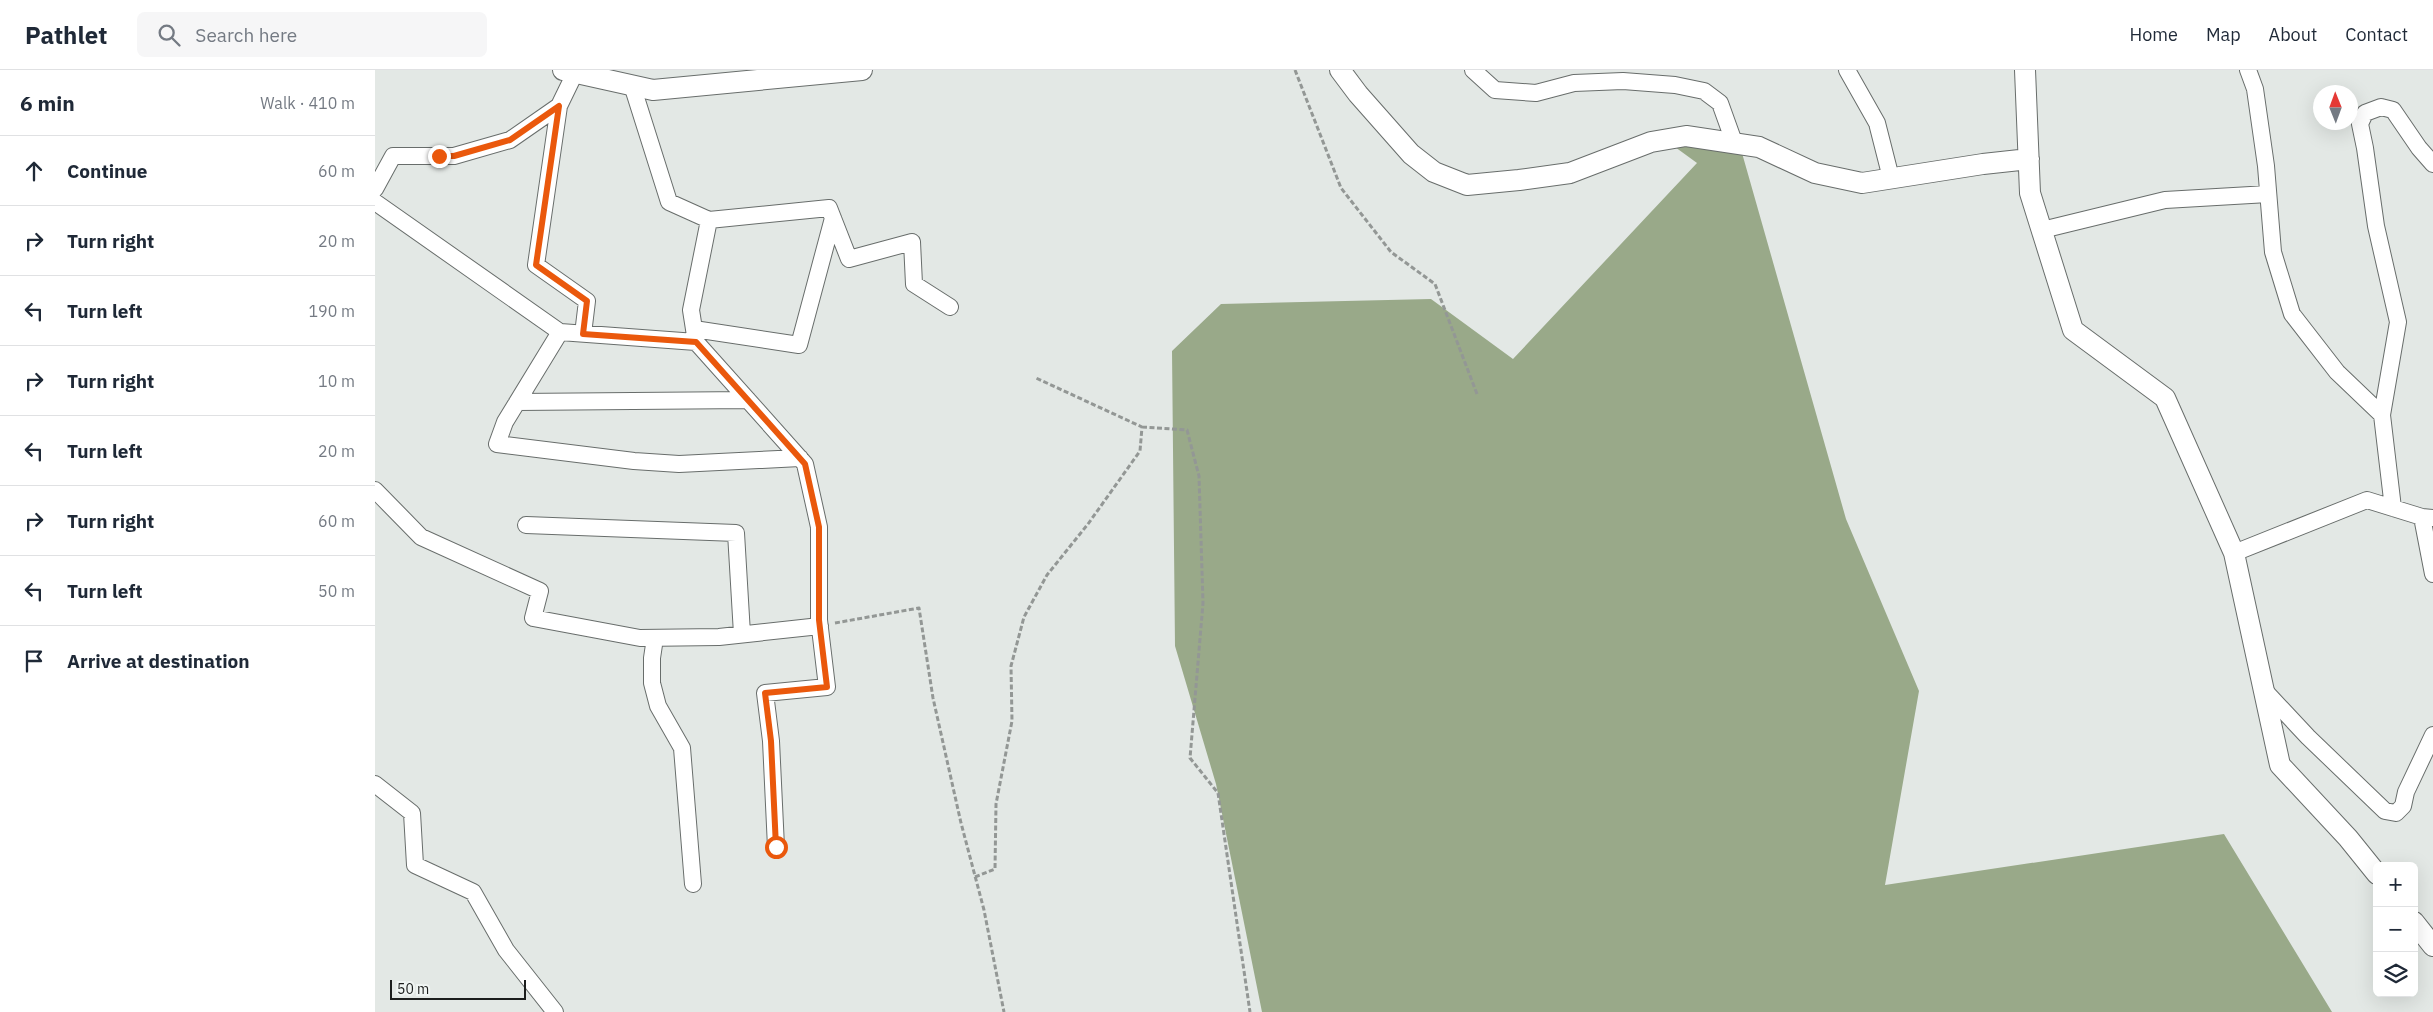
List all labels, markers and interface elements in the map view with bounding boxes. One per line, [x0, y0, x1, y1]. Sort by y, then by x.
search box [137, 12, 487, 57]
text: Pathlet [25, 19, 107, 51]
icon: search [155, 21, 183, 49]
text: Search here [195, 23, 297, 47]
text: Home [2130, 23, 2178, 46]
text: Map [2206, 23, 2241, 46]
text: About [2269, 23, 2317, 46]
text: Contact [2345, 23, 2408, 46]
north arrow [2313, 85, 2358, 130]
text: 6 min [20, 89, 75, 117]
text: Walk · 410 m [260, 93, 355, 113]
route end [428, 145, 451, 168]
icon: ahead [20, 157, 48, 185]
text: Continue [67, 159, 147, 183]
text: 60 m [318, 161, 355, 181]
icon: right [20, 227, 48, 255]
text: Turn right [67, 229, 154, 253]
text: 20 m [318, 231, 355, 251]
icon: left [20, 297, 48, 325]
text: Turn left [67, 299, 143, 323]
text: 190 m [308, 301, 355, 321]
icon: right [20, 367, 48, 395]
text: Turn right [67, 369, 154, 393]
text: 10 m [318, 371, 355, 391]
icon: left [20, 437, 48, 465]
text: Turn left [67, 439, 143, 463]
text: 20 m [318, 441, 355, 461]
icon: right [20, 507, 48, 535]
text: Turn right [67, 509, 154, 533]
text: 60 m [318, 511, 355, 531]
icon: left [20, 577, 48, 605]
text: Turn left [67, 579, 143, 603]
text: 50 m [318, 581, 355, 601]
icon: arrive [20, 647, 48, 675]
text: Arrive at destination [67, 649, 250, 673]
route start [765, 836, 788, 859]
map controls [2373, 862, 2418, 997]
button: + [2373, 862, 2418, 907]
button: − [2373, 907, 2418, 952]
button: layers [2373, 952, 2418, 997]
scale bar [390, 977, 526, 1000]
text: 50 m [397, 980, 429, 998]

